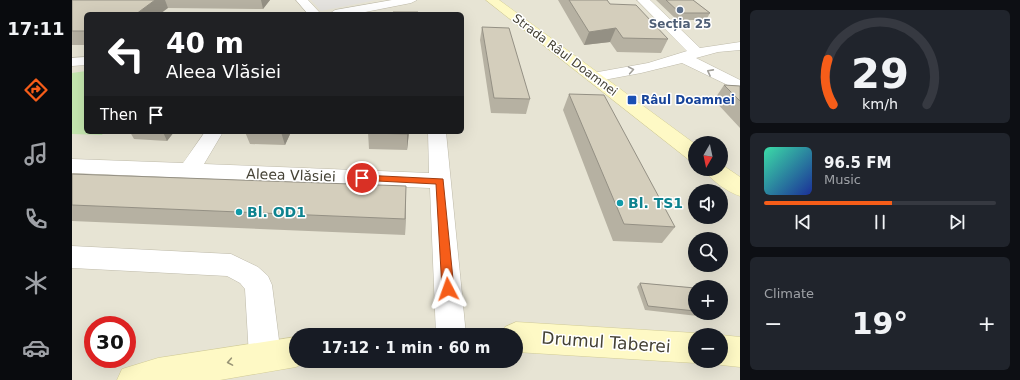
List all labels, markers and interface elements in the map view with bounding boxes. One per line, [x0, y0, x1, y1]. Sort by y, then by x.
marker: Secția 25 [675, 5, 685, 15]
street label: Strada Râul Doamnei [510, 11, 620, 99]
place label: Secția 25 [649, 17, 711, 31]
text: 17:11 [7, 18, 65, 39]
text: 40 m [166, 27, 244, 60]
icon: left [100, 28, 152, 80]
text: 29 [851, 48, 909, 97]
text: Aleea Vlăsiei [166, 61, 281, 82]
one-way arrow [628, 66, 635, 75]
one-way arrow [707, 70, 715, 77]
icon: directions [22, 76, 50, 104]
place label: Râul Doamnei [641, 93, 735, 107]
marker: Râul Doamnei [626, 94, 638, 106]
text: km/h [862, 95, 898, 111]
icon: arrive [145, 104, 167, 126]
text: Then [100, 106, 137, 124]
north arrow [688, 136, 728, 176]
map controls [688, 136, 728, 368]
icon: music [22, 140, 50, 168]
text: 96.5 FM [824, 154, 891, 172]
pin [345, 161, 379, 195]
street label: Aleea Vlăsiei [246, 165, 336, 185]
icon: arrive [351, 167, 373, 189]
text: Music [824, 172, 861, 187]
button: sound [688, 184, 728, 224]
place label: Bl. TS1 [628, 195, 683, 211]
marker: Bl. TS1 [615, 198, 625, 208]
place label: Bl. OD1 [247, 204, 306, 220]
icon: phone [22, 205, 50, 233]
marker: Bl. OD1 [234, 207, 244, 217]
icon: previous [792, 211, 814, 233]
icon: pause [869, 211, 891, 233]
icon: next [946, 211, 968, 233]
button: search [688, 232, 728, 272]
position arrow [427, 268, 469, 310]
icon: climate [22, 269, 50, 297]
button: + [688, 280, 728, 320]
text: Climate [764, 286, 814, 301]
text: 19° [852, 306, 908, 341]
text: − [764, 311, 782, 336]
text: + [978, 311, 996, 336]
speed limit sign: 30 [84, 316, 136, 368]
street label: Drumul Taberei [541, 328, 671, 356]
button: − [688, 328, 728, 368]
icon: car [22, 334, 50, 362]
text: 17:12 · 1 min · 60 m [322, 339, 490, 357]
one-way arrow [227, 357, 233, 366]

